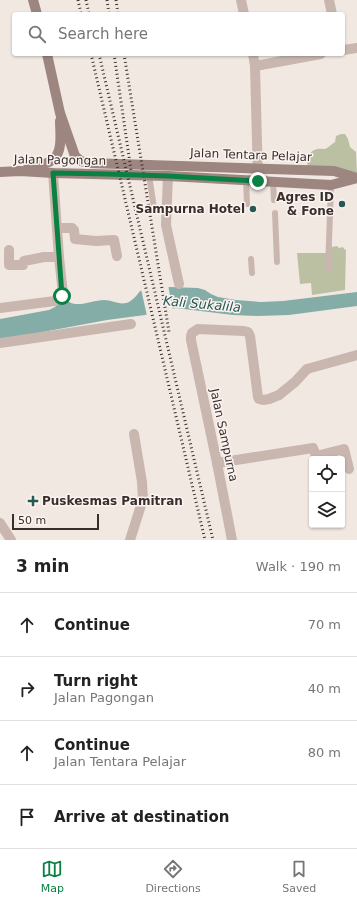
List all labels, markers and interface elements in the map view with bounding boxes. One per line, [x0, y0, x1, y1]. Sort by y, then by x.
search box [12, 12, 345, 56]
icon: search [26, 23, 48, 45]
text: Search here [58, 25, 148, 43]
street label: Jalan Tentara Pelajar [189, 146, 312, 164]
street label: Jalan Pagongan [13, 152, 106, 168]
route end [249, 172, 267, 190]
place label: Agres ID & Fone [276, 190, 334, 218]
marker: Agres ID & Fone [337, 199, 347, 209]
place label: Sampurna Hotel [136, 202, 245, 216]
marker: Sampurna Hotel [248, 204, 258, 214]
route start [53, 287, 71, 305]
water label: Kali Sukalila [162, 293, 242, 315]
street label: Jalan Sampurna [207, 386, 241, 483]
map controls [309, 456, 345, 528]
button: locate [309, 456, 345, 492]
button: layers [309, 492, 345, 528]
place label: Puskesmas Pamitran [42, 494, 183, 508]
marker: Puskesmas Pamitran [27, 495, 39, 507]
scale bar [12, 512, 99, 531]
text: 50 m [18, 514, 46, 527]
text: 3 min [16, 556, 69, 576]
text: Walk · 190 m [256, 559, 341, 574]
icon: ahead [16, 614, 38, 636]
text: Continue [54, 616, 130, 634]
text: 70 m [308, 617, 341, 632]
text: Turn right [54, 672, 138, 690]
icon: right [16, 678, 38, 700]
text: 40 m [308, 681, 341, 696]
text: Jalan Pagongan [54, 690, 154, 705]
text: Continue [54, 736, 130, 754]
icon: ahead [16, 742, 38, 764]
text: 80 m [308, 745, 341, 760]
text: Jalan Tentara Pelajar [54, 754, 186, 769]
icon: arrive [16, 806, 38, 828]
text: Arrive at destination [54, 808, 229, 826]
tab: Map [41, 858, 64, 895]
tab: Directions [145, 858, 201, 895]
tab: Saved [282, 858, 316, 895]

